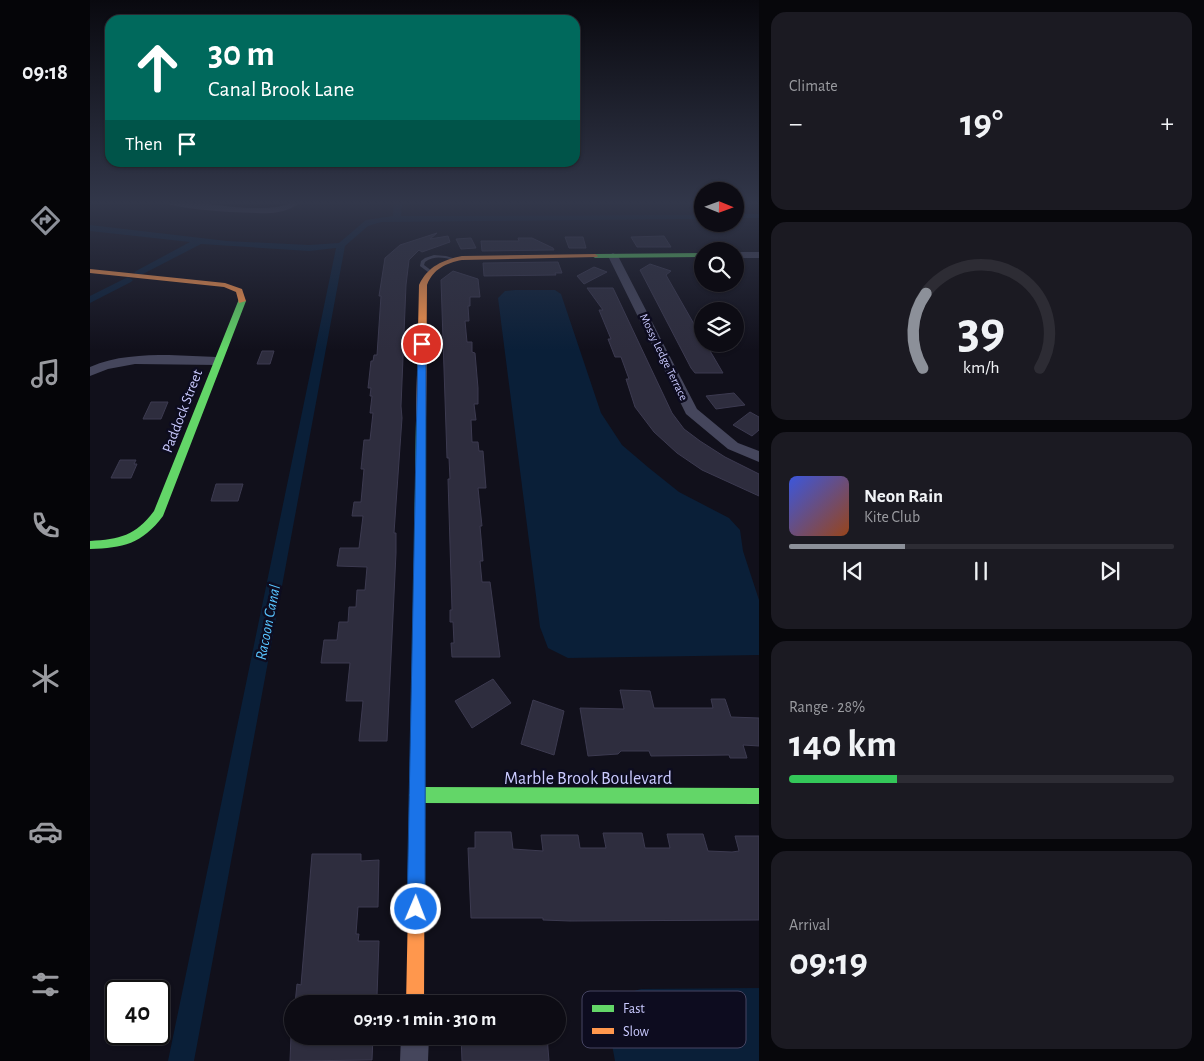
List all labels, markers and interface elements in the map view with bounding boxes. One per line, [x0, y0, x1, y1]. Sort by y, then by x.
icon: ahead [125, 35, 190, 100]
text: 30 m [208, 37, 275, 72]
text: 09:18 [22, 61, 68, 83]
text: Canal Brook Lane [208, 78, 355, 100]
text: Climate [789, 78, 838, 94]
text: 19° [960, 105, 1003, 143]
text: − [789, 110, 802, 138]
text: + [1161, 110, 1174, 138]
icon: arrive [173, 130, 201, 158]
text: Then [125, 135, 163, 154]
north arrow [694, 182, 744, 232]
map controls [694, 182, 744, 352]
icon: directions [28, 203, 63, 238]
button: search [694, 242, 744, 292]
button: layers [694, 302, 744, 352]
text: 39 [958, 305, 1005, 357]
street label: Mossy Ledge Terrace [637, 312, 690, 403]
pin [401, 323, 443, 365]
icon: arrive [408, 330, 436, 358]
icon: music [28, 356, 63, 391]
text: km/h [963, 359, 1000, 377]
street label: Paddock Street [160, 367, 205, 455]
text: Neon Rain [864, 487, 943, 506]
icon: phone [28, 508, 63, 543]
text: Kite Club [864, 509, 920, 525]
icon: previous [839, 557, 867, 585]
icon: pause [967, 557, 995, 585]
icon: next [1096, 557, 1124, 585]
water label: Racoon Canal [253, 583, 283, 661]
icon: climate [28, 661, 63, 696]
text: Range · 28% [789, 699, 865, 715]
text: 140 km [789, 726, 897, 764]
street label: Marble Brook Boulevard [504, 770, 672, 788]
icon: car [28, 814, 63, 849]
position arrow [389, 882, 441, 934]
text: Arrival [789, 917, 830, 933]
text: 09:19 [789, 944, 868, 982]
icon: filters [28, 967, 63, 1002]
speed limit sign: 40 [105, 980, 170, 1045]
legend [582, 991, 746, 1048]
text: Fast [623, 1002, 645, 1016]
text: 09:19 · 1 min · 310 m [354, 1010, 496, 1029]
text: Slow [623, 1025, 650, 1039]

